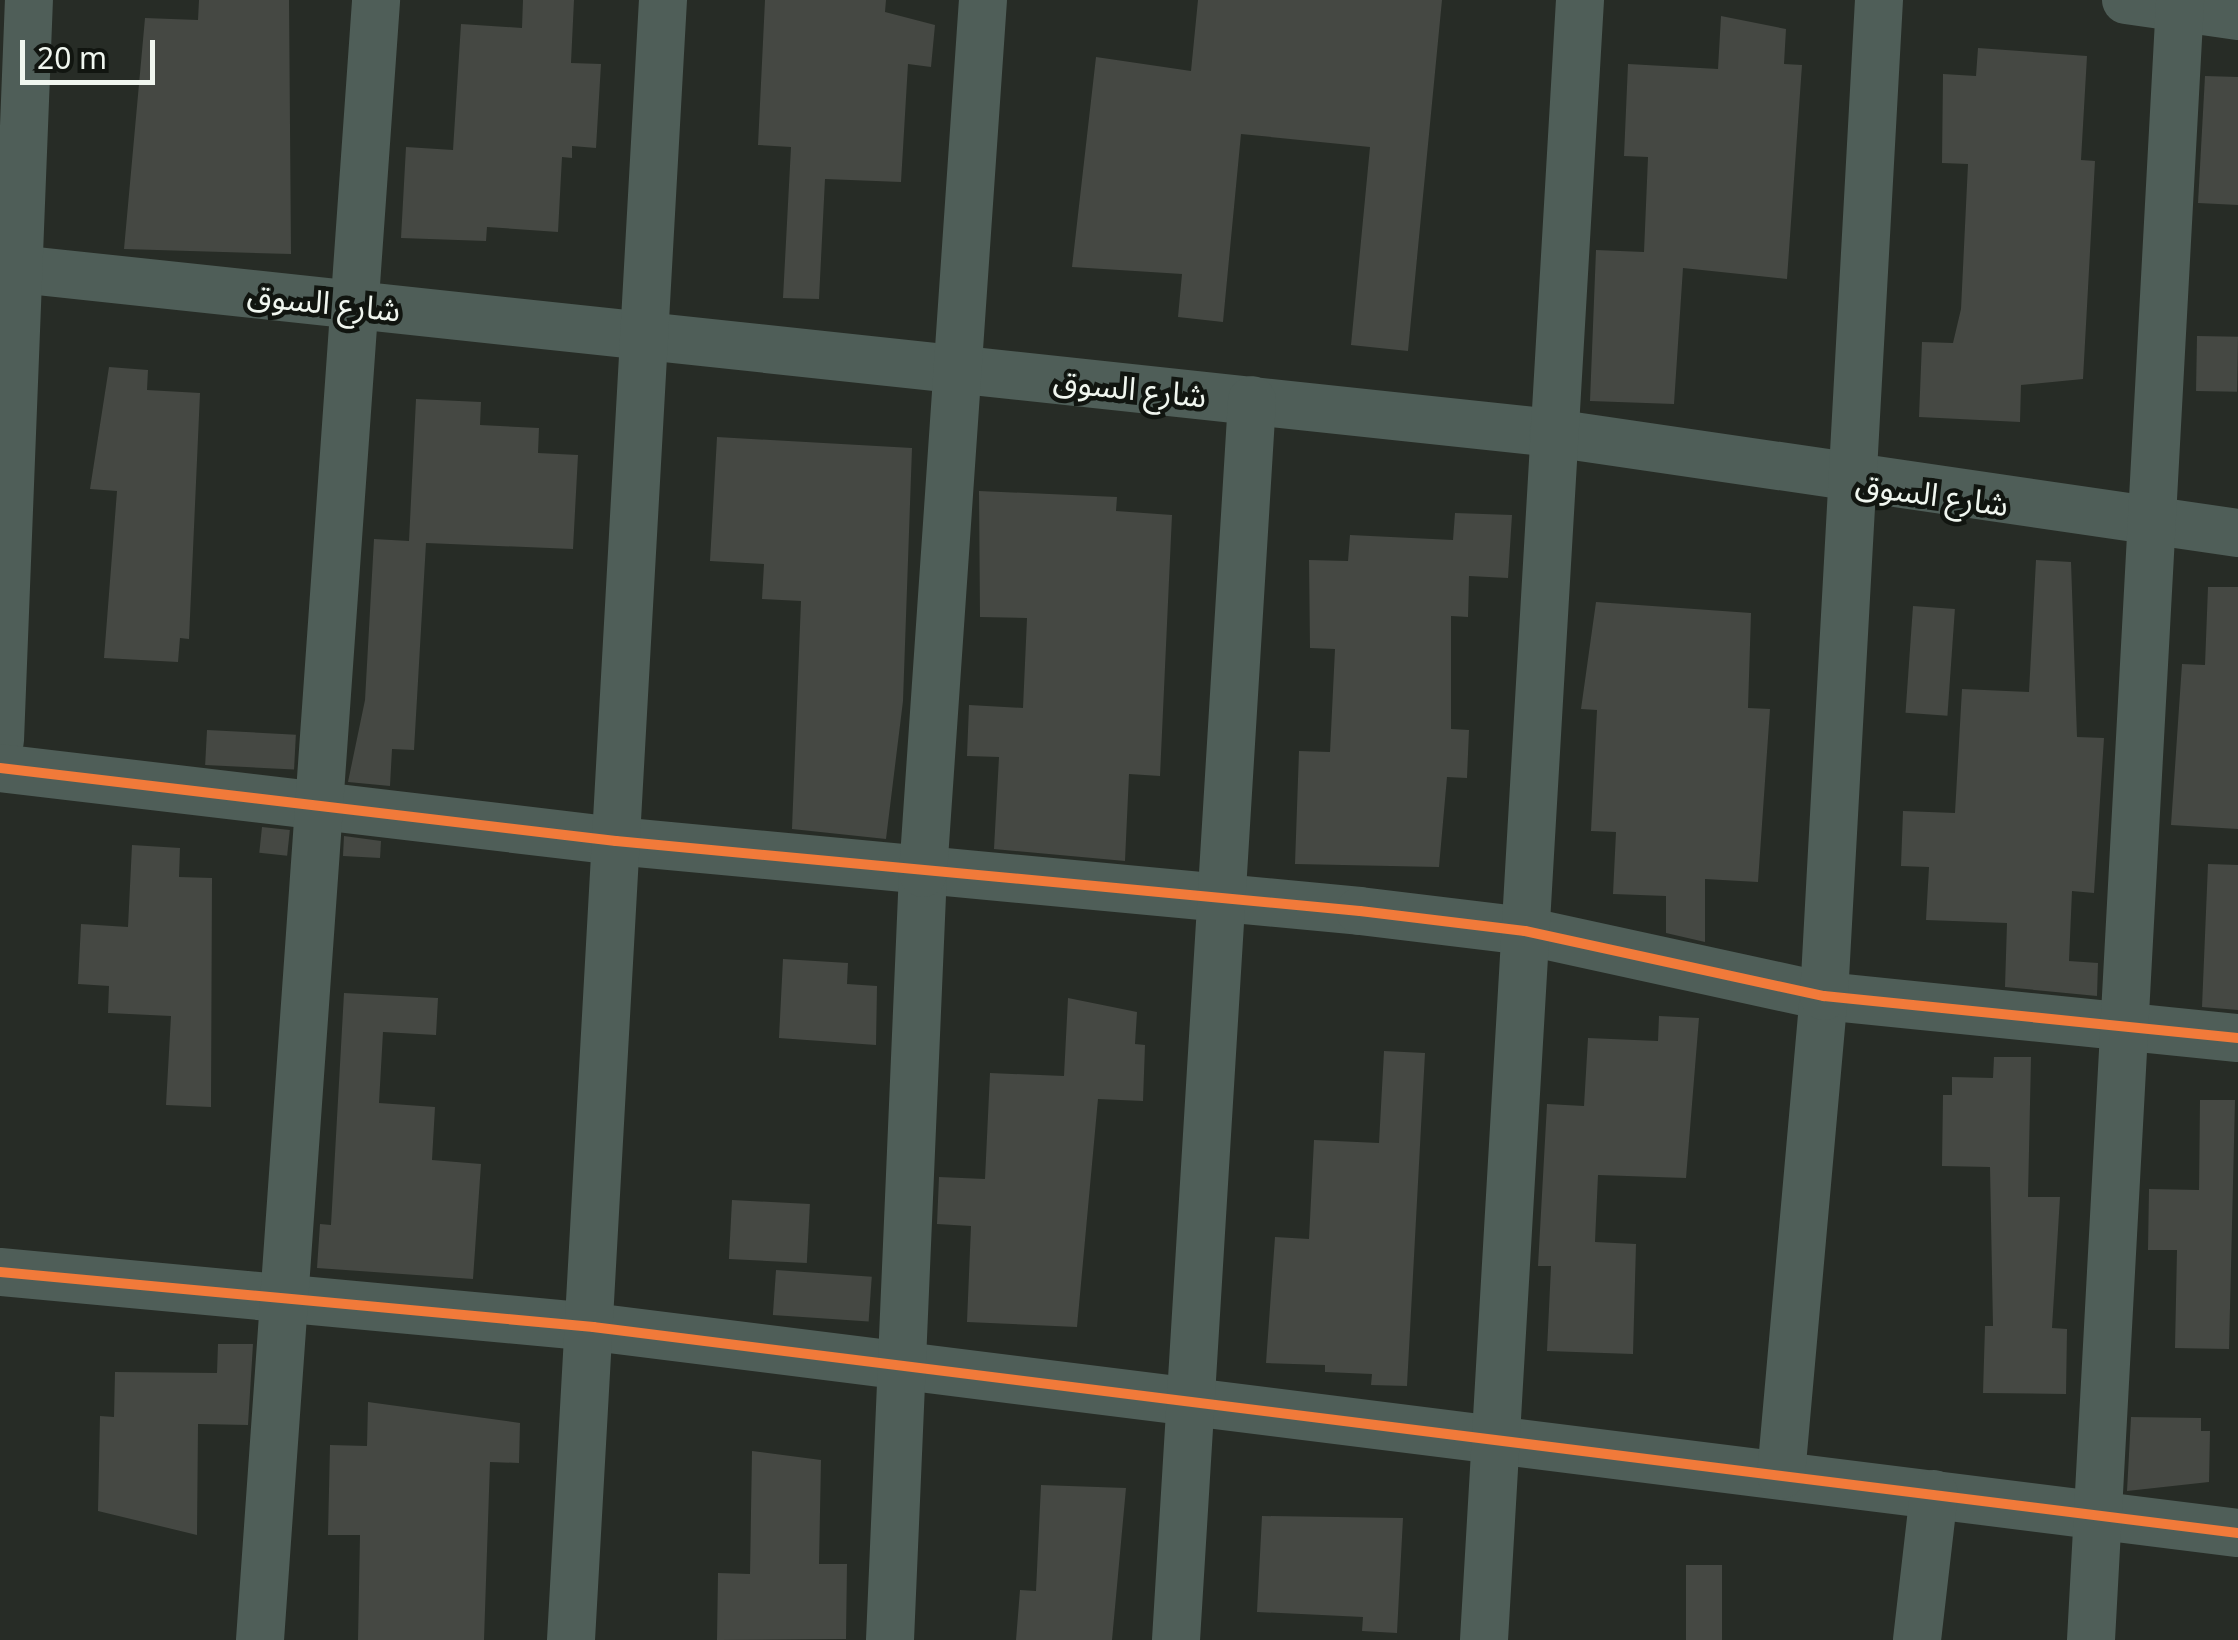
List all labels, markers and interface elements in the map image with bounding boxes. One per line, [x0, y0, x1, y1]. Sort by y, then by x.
scale bar [25, 20, 160, 82]
text: 20 m [37, 37, 107, 78]
street label: شارع السوق [246, 275, 402, 329]
street label: شارع السوق [1052, 361, 1208, 415]
street label: شارع السوق [1853, 464, 2011, 524]

